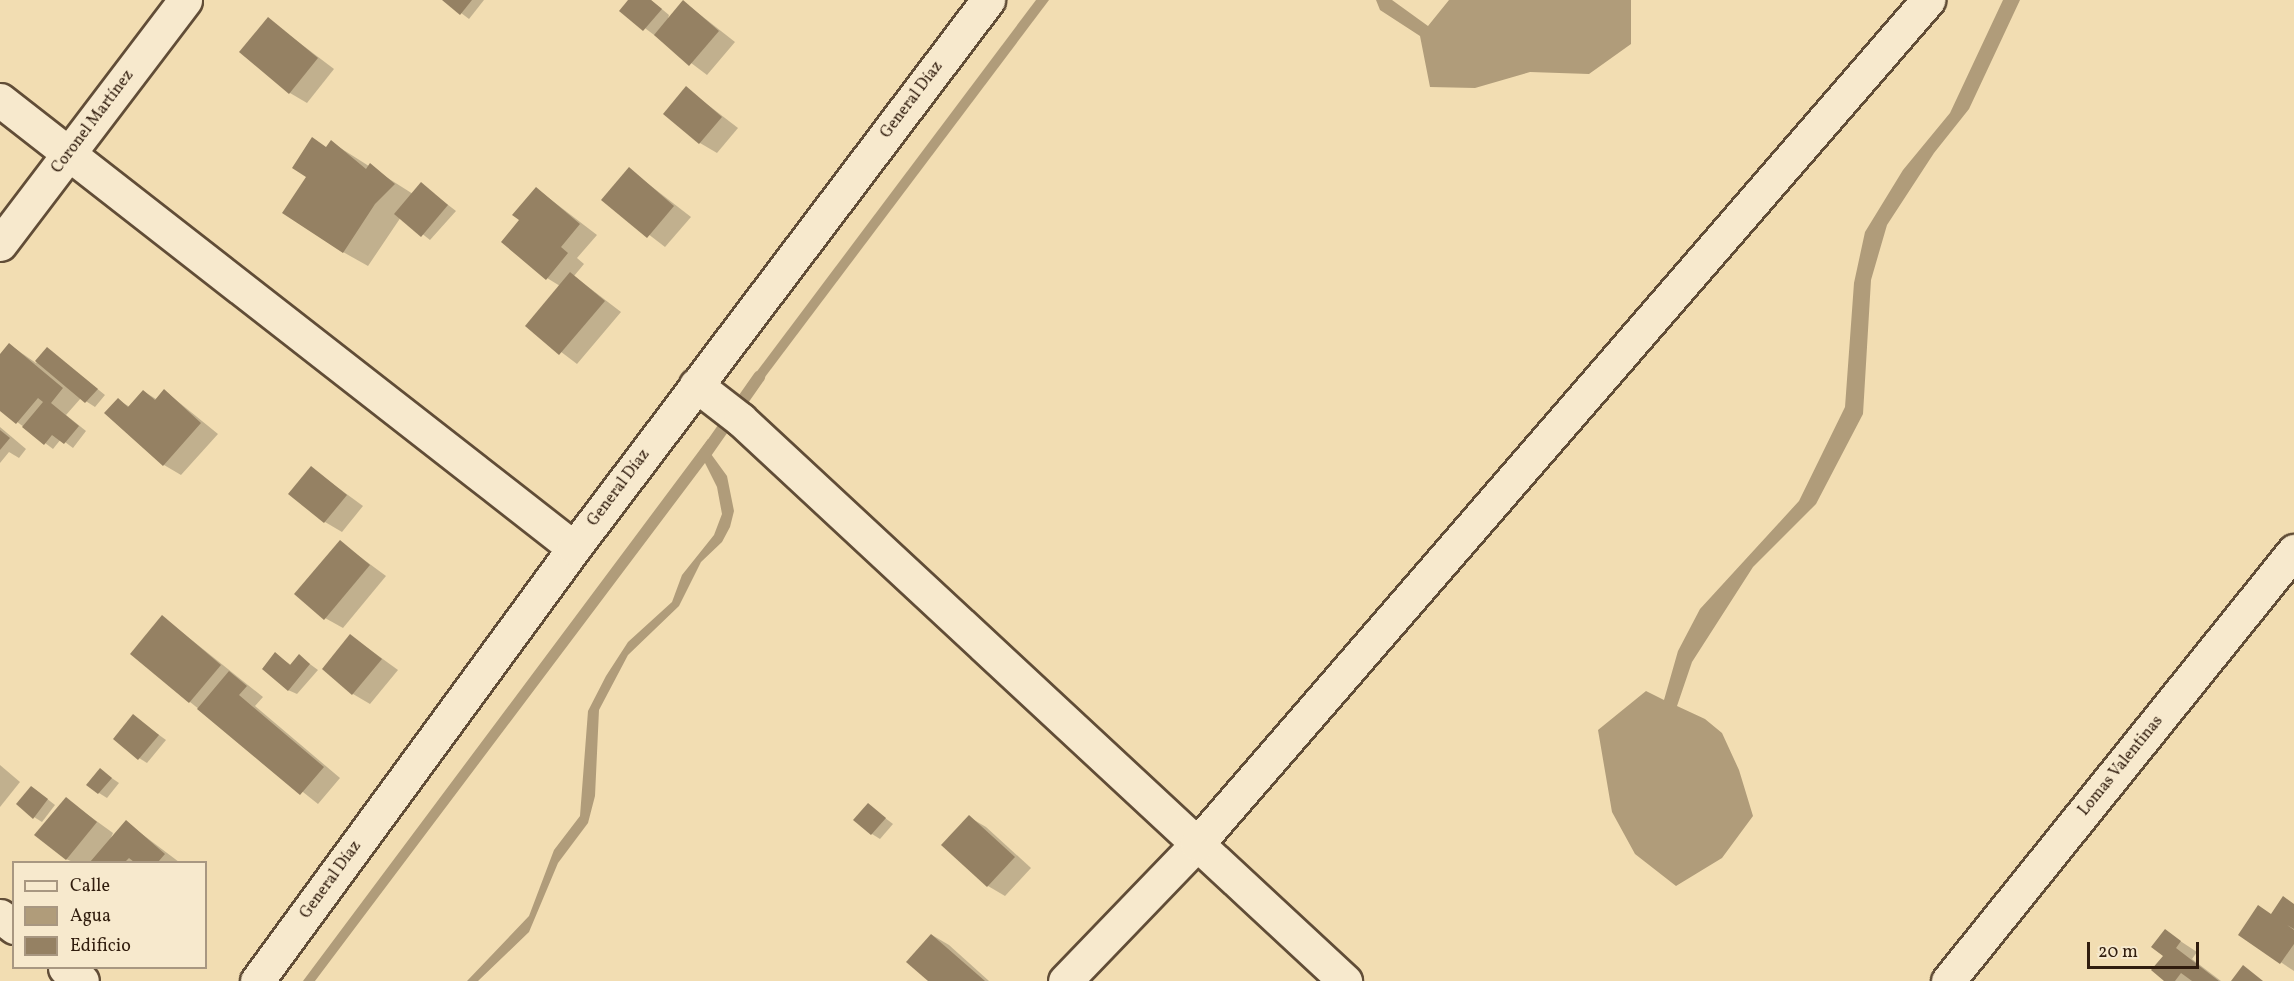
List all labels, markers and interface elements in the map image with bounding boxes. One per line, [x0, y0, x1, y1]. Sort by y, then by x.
street label: General Díaz [877, 58, 947, 142]
street label: Coronel Martínez [48, 67, 138, 177]
street label: General Díaz [584, 446, 654, 530]
street label: Lomas Valentinas [2075, 712, 2167, 820]
street label: General Díaz [296, 837, 366, 923]
legend [12, 861, 207, 969]
text: Calle [70, 874, 110, 899]
text: Agua [70, 904, 111, 929]
scale bar [2090, 930, 2202, 968]
text: Edificio [70, 934, 131, 959]
text: 20 m [2098, 940, 2138, 965]

